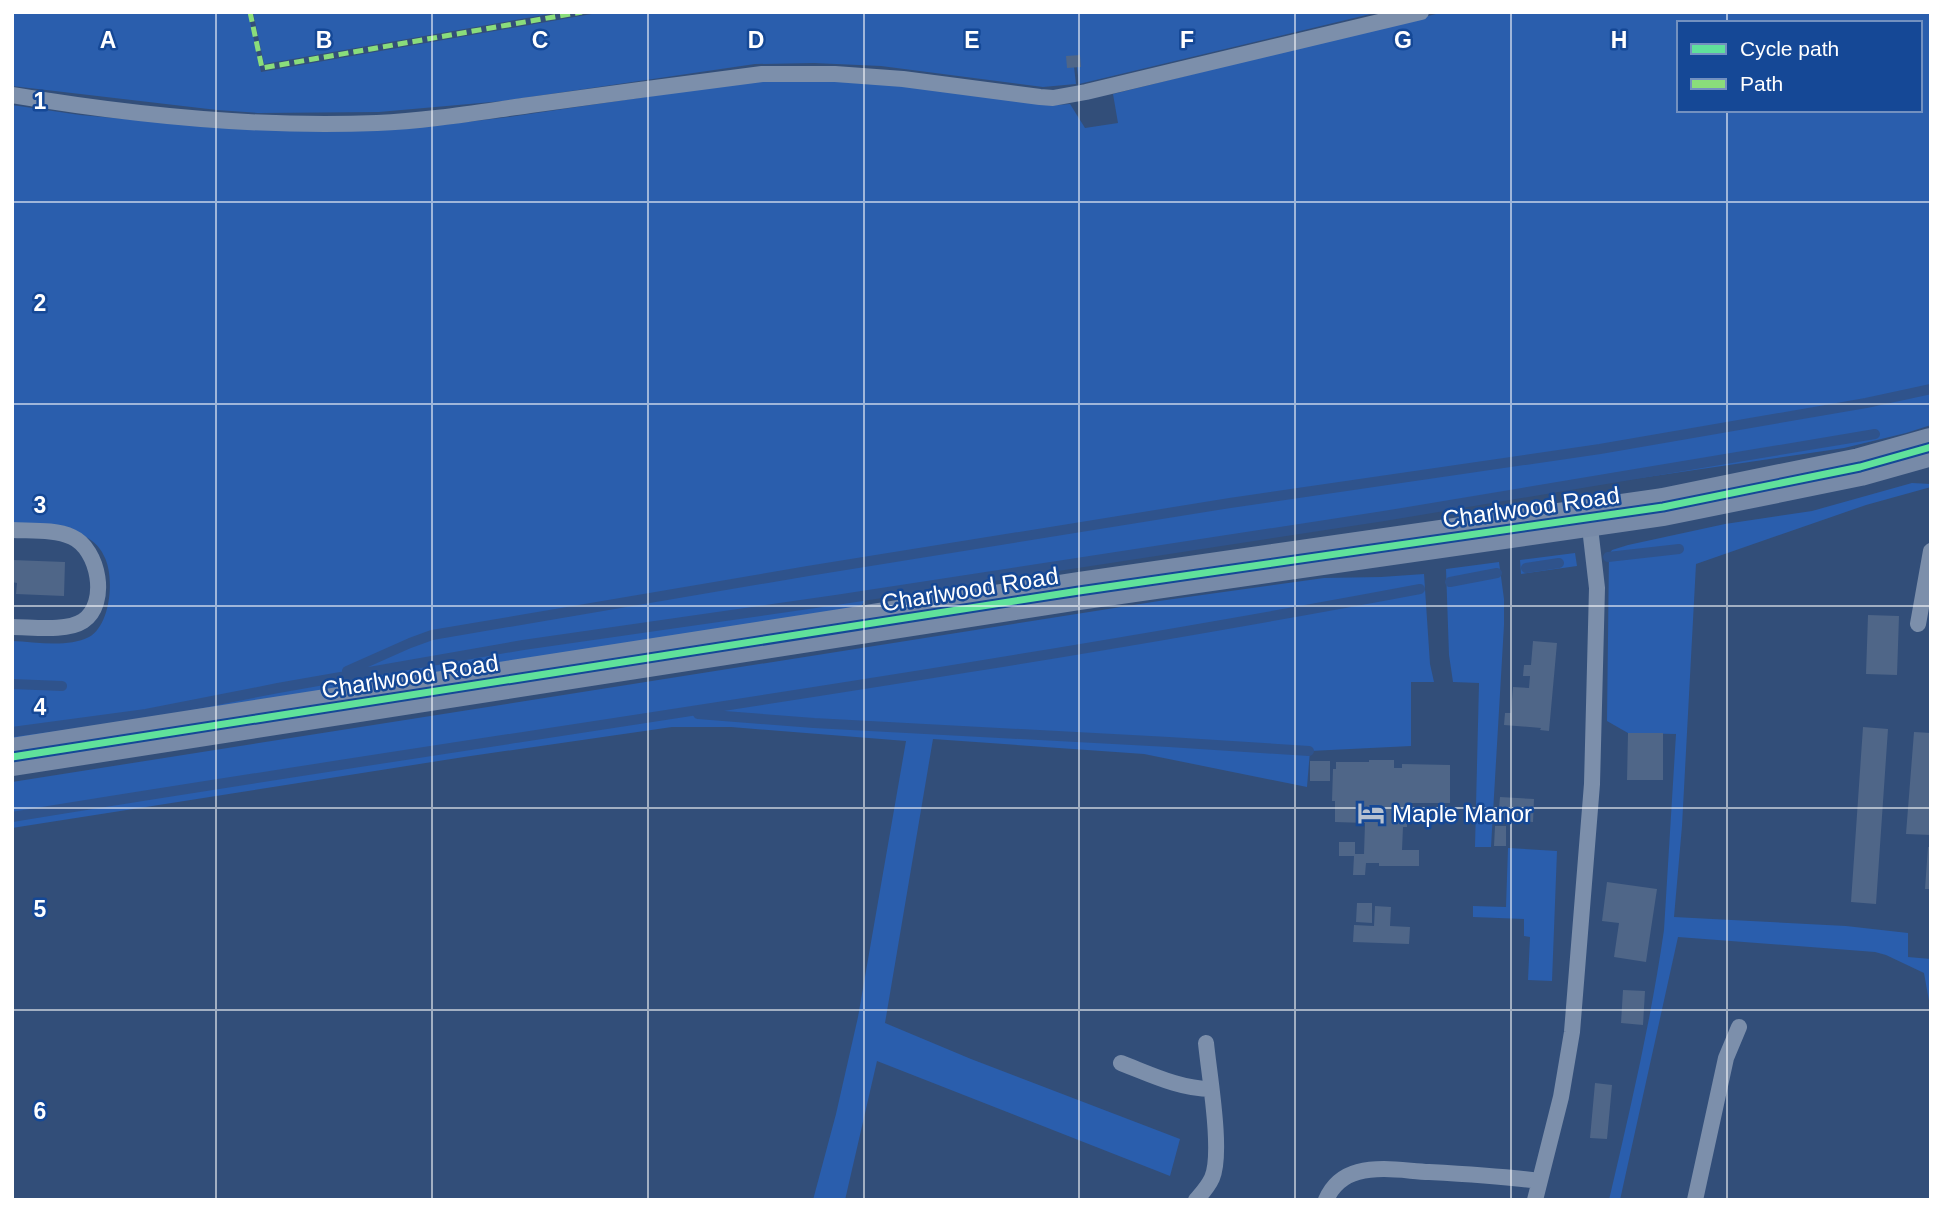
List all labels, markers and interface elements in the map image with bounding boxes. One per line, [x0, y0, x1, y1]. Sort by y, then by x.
legend [1677, 21, 1922, 112]
text: A [100, 27, 116, 53]
text: B [316, 27, 332, 53]
text: C [532, 27, 548, 53]
text: D [748, 27, 764, 53]
text: E [964, 27, 980, 53]
text: F [1180, 27, 1194, 53]
text: G [1394, 27, 1412, 53]
text: H [1611, 27, 1627, 53]
text: Cycle path [1740, 37, 1839, 60]
text: Path [1740, 72, 1783, 95]
text: 1 [34, 88, 47, 114]
text: 2 [34, 290, 46, 316]
street label: Charlwood Road [1441, 481, 1621, 533]
text: 3 [34, 492, 46, 518]
street label: Charlwood Road [880, 562, 1060, 616]
street label: Charlwood Road [320, 649, 500, 703]
text: 4 [34, 694, 47, 720]
hotel icon: Maple Manor [1356, 798, 1386, 828]
place label: Maple Manor [1392, 800, 1532, 827]
text: 5 [34, 896, 47, 922]
text: 6 [34, 1098, 46, 1124]

